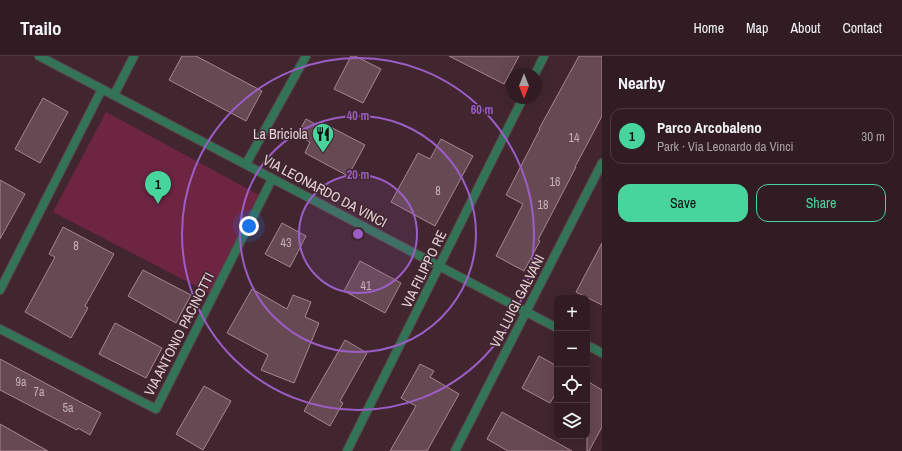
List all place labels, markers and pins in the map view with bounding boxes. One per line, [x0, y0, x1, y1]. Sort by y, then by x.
restaurant icon: La Briciola [310, 121, 336, 154]
place label: La Briciola [253, 125, 309, 143]
pin: 1 [145, 171, 171, 204]
centre of rings [351, 227, 365, 241]

